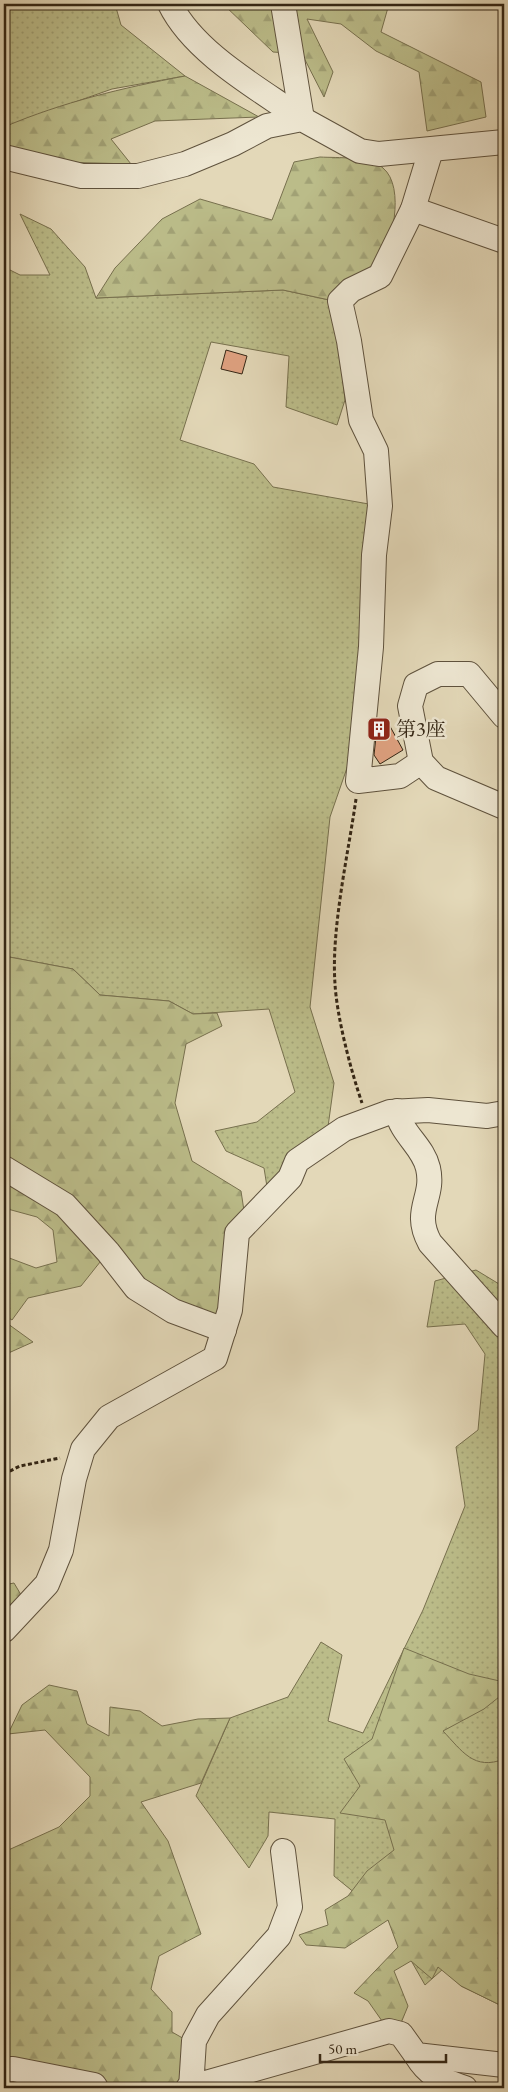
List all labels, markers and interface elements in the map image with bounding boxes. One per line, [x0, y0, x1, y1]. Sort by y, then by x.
building icon: 第3座 [366, 716, 392, 742]
place label: 第3座 [396, 716, 446, 742]
scale bar [320, 2032, 447, 2064]
text: 50 m [328, 2039, 357, 2058]

